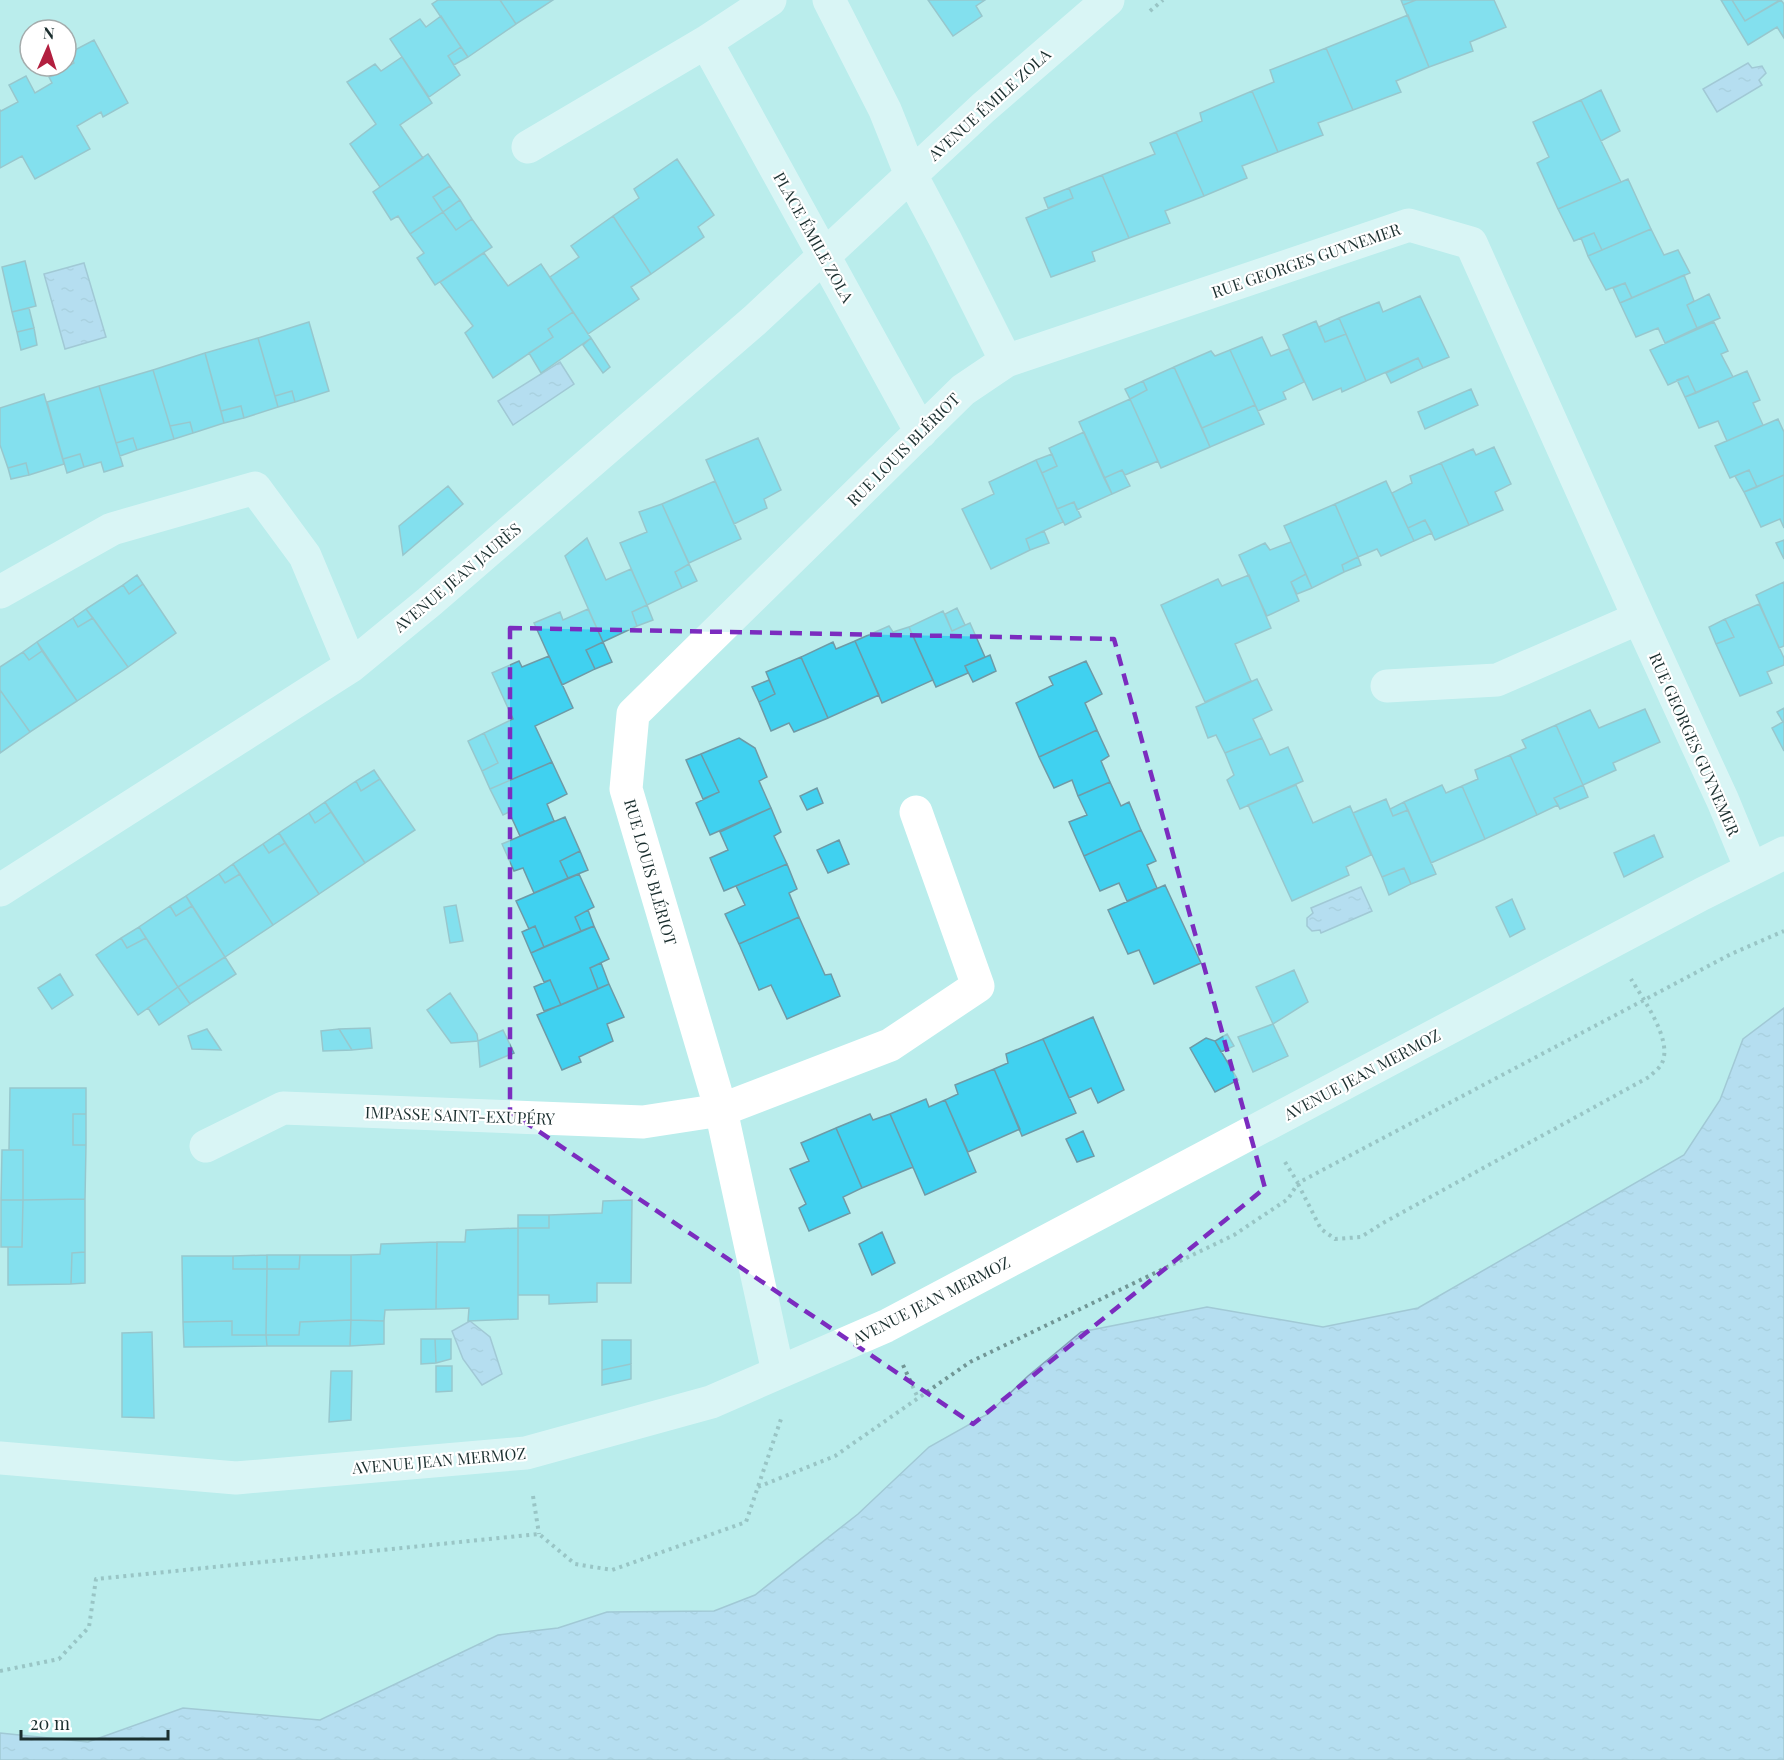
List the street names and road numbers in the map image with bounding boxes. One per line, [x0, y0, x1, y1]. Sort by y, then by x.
street label: AVENUE ÉMILE ZOLA [923, 43, 1055, 165]
street label: PLACE ÉMILE ZOLA [769, 168, 859, 307]
street label: RUE GEORGES GUYNEMER [1209, 218, 1404, 302]
street label: RUE LOUIS BLÉRIOT [842, 388, 964, 510]
street label: AVENUE JEAN JAURÈS [388, 518, 525, 637]
street label: RUE GEORGES GUYNEMER [1645, 649, 1745, 839]
street label: RUE LOUIS BLÉRIOT [620, 796, 682, 948]
street label: AVENUE JEAN MERMOZ [1279, 1024, 1444, 1125]
street label: IMPASSE SAINT-EXUPÉRY [365, 1101, 556, 1129]
street label: AVENUE JEAN MERMOZ [848, 1251, 1013, 1349]
street label: AVENUE JEAN MERMOZ [350, 1442, 527, 1478]

